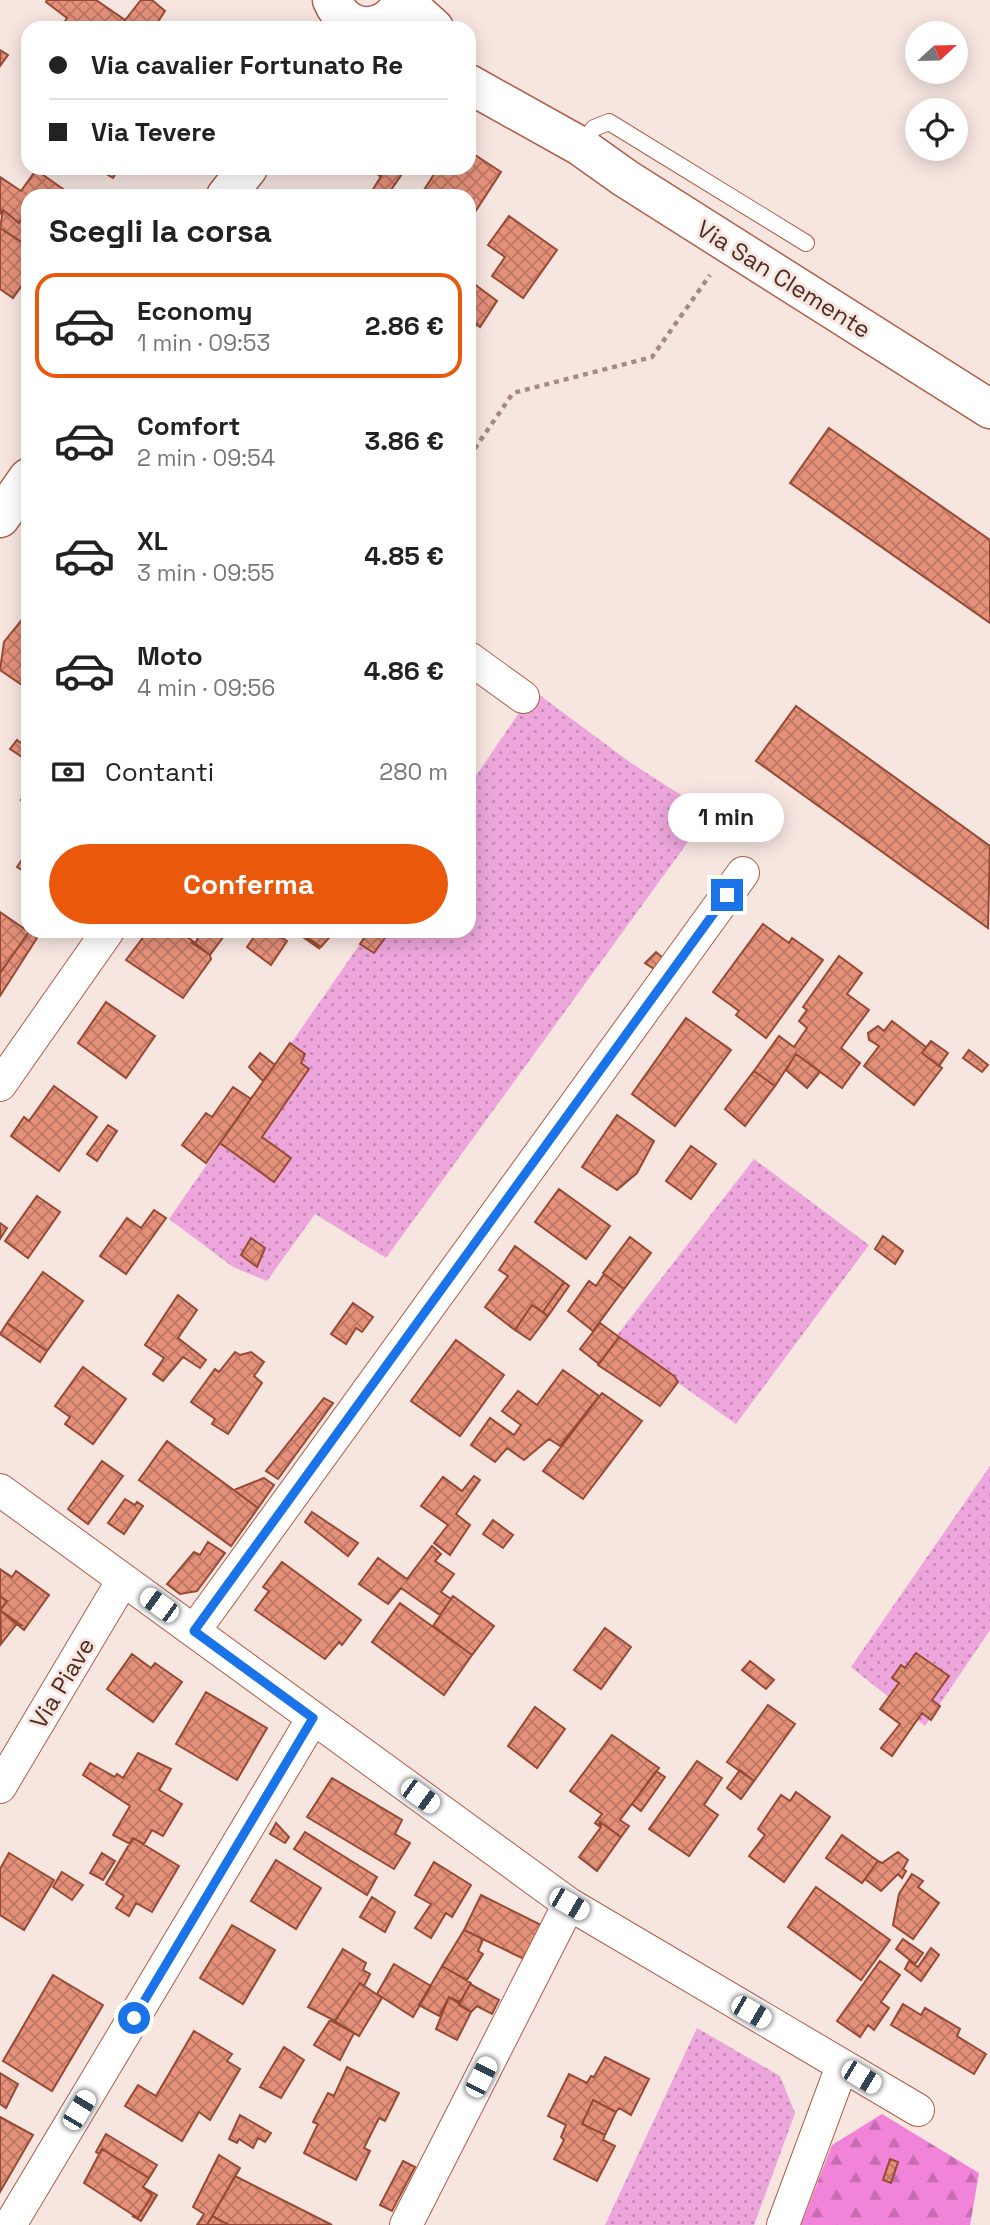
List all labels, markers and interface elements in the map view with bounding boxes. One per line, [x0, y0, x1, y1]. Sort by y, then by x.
north arrow [905, 21, 968, 84]
map controls [905, 21, 968, 161]
text: Via cavalier Fortunato Re [91, 48, 403, 82]
button: locate [905, 98, 968, 161]
text: Via Tevere [91, 115, 216, 149]
text: Scegli la corsa [49, 211, 272, 251]
street label: Via San Clemente [691, 213, 877, 345]
icon: car [53, 294, 116, 357]
text: Economy [137, 294, 253, 328]
text: 2.86 € [365, 309, 444, 343]
text: 1 min · 09:53 [137, 328, 270, 358]
icon: car [53, 409, 116, 472]
text: Comfort [137, 409, 240, 443]
text: 3.86 € [365, 424, 444, 458]
text: 2 min · 09:54 [137, 443, 275, 473]
icon: car [53, 524, 116, 587]
text: XL [137, 524, 168, 558]
text: 4.85 € [364, 539, 444, 573]
text: 3 min · 09:55 [137, 558, 275, 588]
icon: car [53, 639, 116, 702]
text: Moto [137, 639, 203, 673]
text: 4.86 € [364, 654, 444, 688]
text: 4 min · 09:56 [137, 673, 275, 703]
icon: cash [49, 753, 87, 791]
text: Contanti [105, 755, 214, 789]
text: 280 m [379, 757, 448, 787]
callout: 1 min [669, 794, 785, 842]
text: 1 min [698, 802, 754, 832]
button: Conferma [49, 844, 448, 924]
route end [711, 879, 743, 911]
car [136, 1584, 183, 1626]
street label: Via Piave [23, 1632, 101, 1734]
car [397, 1775, 444, 1817]
car [546, 1884, 593, 1924]
car [728, 1992, 775, 2032]
route start [118, 2002, 150, 2034]
car [463, 2054, 500, 2100]
car [838, 2057, 885, 2097]
car [60, 2087, 99, 2133]

